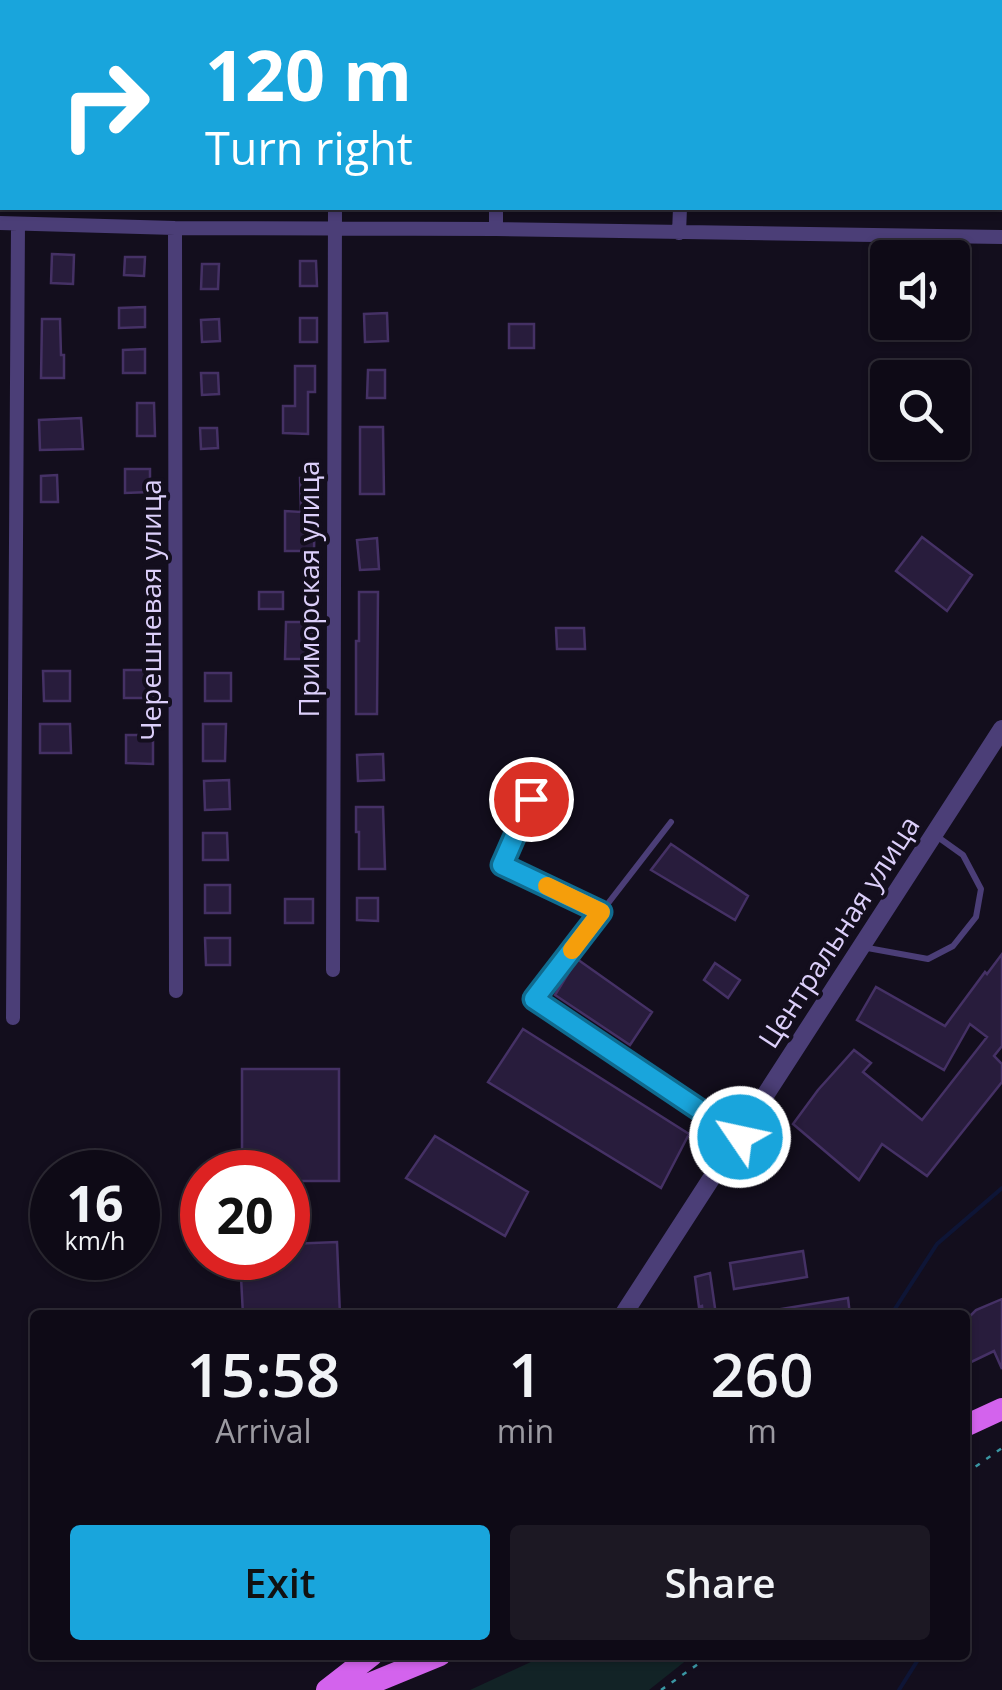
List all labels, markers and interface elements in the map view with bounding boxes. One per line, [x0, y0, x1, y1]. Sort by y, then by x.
text: 120 m [205, 26, 412, 122]
icon: right [40, 40, 170, 170]
text: Turn right [205, 117, 413, 178]
map controls [870, 240, 970, 460]
button: sound [870, 240, 970, 340]
button: search [870, 360, 970, 460]
street label: Приморская улица [289, 461, 327, 717]
street label: Черешневая улица [131, 479, 169, 741]
pin [489, 757, 574, 842]
icon: arrive [504, 772, 559, 827]
street label: Центральная улица [749, 808, 927, 1055]
position arrow [688, 1085, 792, 1189]
speed limit sign: 20 [180, 1150, 310, 1280]
text: 16 [66, 1169, 124, 1237]
text: km/h [65, 1223, 125, 1257]
text: 15:58 [187, 1333, 340, 1415]
text: 1 [508, 1333, 543, 1415]
text: 260 [711, 1333, 813, 1415]
text: Arrival [215, 1409, 312, 1452]
text: min [497, 1409, 554, 1452]
text: m [747, 1409, 777, 1452]
button: Exit [70, 1525, 490, 1640]
button: Share [510, 1525, 930, 1640]

